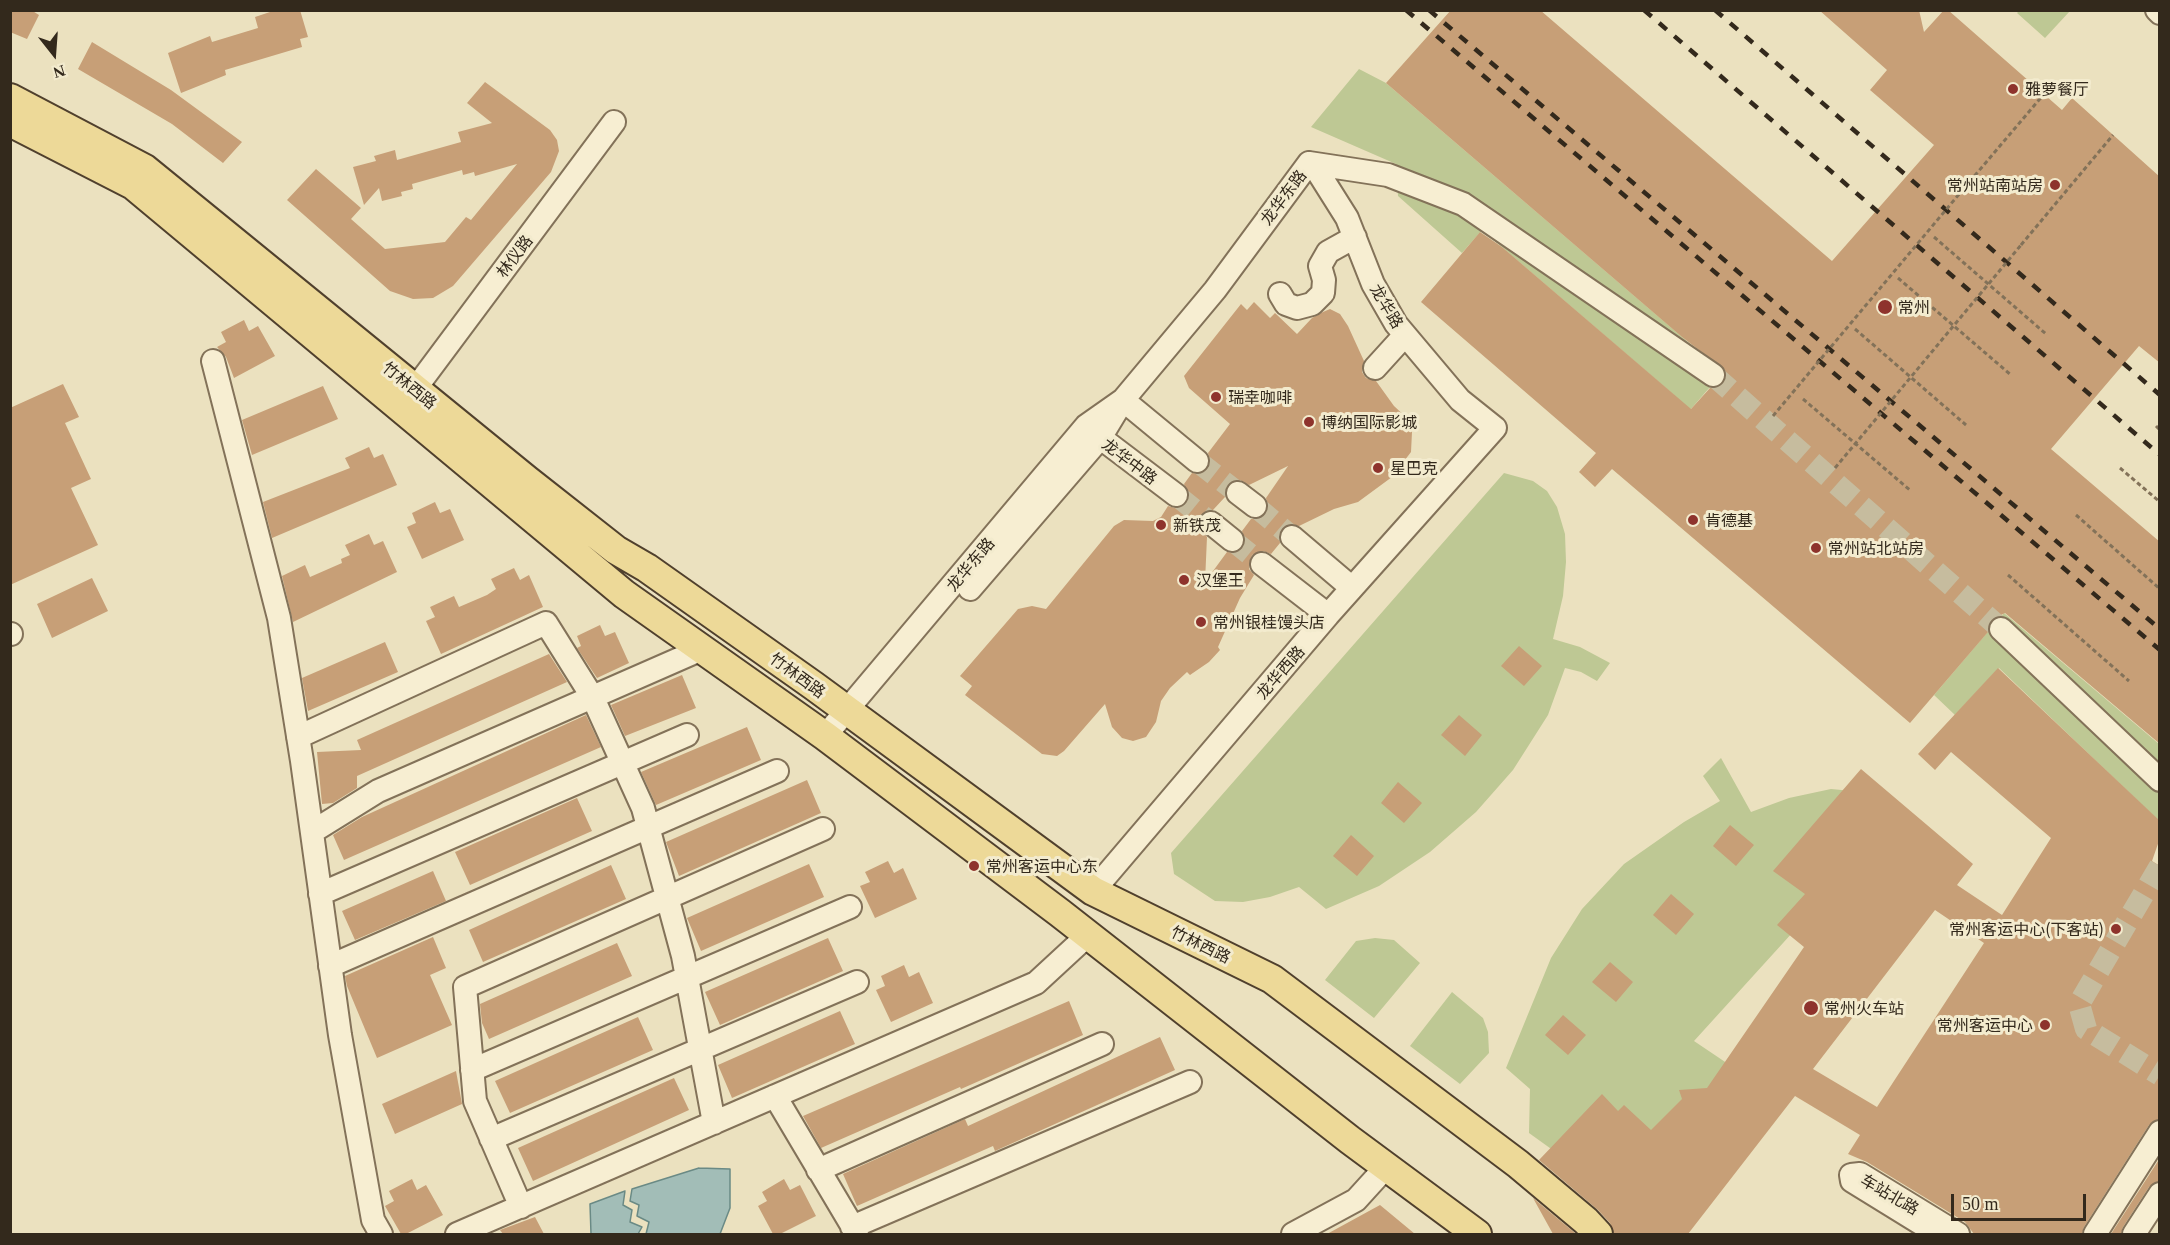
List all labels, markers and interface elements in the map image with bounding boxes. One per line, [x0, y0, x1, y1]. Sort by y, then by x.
north arrow [24, 24, 84, 84]
text: N [51, 62, 67, 82]
place label: 雅萝餐厅 [2025, 79, 2089, 99]
marker: 雅萝餐厅 [2006, 82, 2020, 96]
street label: 龙华东路 [1256, 166, 1310, 228]
place label: 常州站南站房 [1947, 175, 2043, 195]
marker: 常州站南站房 [2048, 178, 2062, 192]
street label: 林仪路 [492, 231, 536, 281]
street label: 龙华路 [1366, 280, 1408, 332]
place label: 常州 [1898, 297, 1930, 317]
marker: 常州 [1876, 298, 1894, 316]
street label: 竹林西路 [379, 357, 441, 413]
place label: 瑞幸咖啡 [1228, 387, 1292, 407]
marker: 瑞幸咖啡 [1209, 390, 1223, 404]
place label: 博纳国际影城 [1321, 412, 1417, 432]
marker: 博纳国际影城 [1302, 415, 1316, 429]
street label: 龙华中路 [1099, 434, 1161, 488]
place label: 星巴克 [1390, 458, 1438, 478]
marker: 星巴克 [1371, 461, 1385, 475]
place label: 肯德基 [1705, 510, 1753, 530]
marker: 肯德基 [1686, 513, 1700, 527]
place label: 新铁茂 [1173, 515, 1221, 535]
marker: 新铁茂 [1154, 518, 1168, 532]
street label: 龙华东路 [942, 533, 998, 595]
place label: 常州站北站房 [1828, 538, 1924, 558]
marker: 常州站北站房 [1809, 541, 1823, 555]
place label: 汉堡王 [1196, 570, 1244, 590]
marker: 汉堡王 [1177, 573, 1191, 587]
place label: 常州银桂馒头店 [1213, 612, 1325, 632]
marker: 常州银桂馒头店 [1194, 615, 1208, 629]
street label: 龙华西路 [1252, 642, 1308, 702]
street label: 竹林西路 [766, 648, 830, 702]
place label: 常州客运中心东 [986, 856, 1098, 876]
marker: 常州客运中心东 [967, 859, 981, 873]
place label: 常州客运中心(下客站) [1949, 919, 2104, 939]
street label: 竹林西路 [1168, 921, 1234, 967]
marker: 常州客运中心(下客站) [2109, 922, 2123, 936]
place label: 常州火车站 [1824, 998, 1904, 1018]
marker: 常州火车站 [1802, 999, 1820, 1017]
place label: 常州客运中心 [1937, 1015, 2033, 1035]
marker: 常州客运中心 [2038, 1018, 2052, 1032]
street label: 车站北路 [1857, 1170, 1923, 1218]
scale bar [1954, 1182, 2089, 1220]
text: 50 m [1962, 1194, 1999, 1214]

